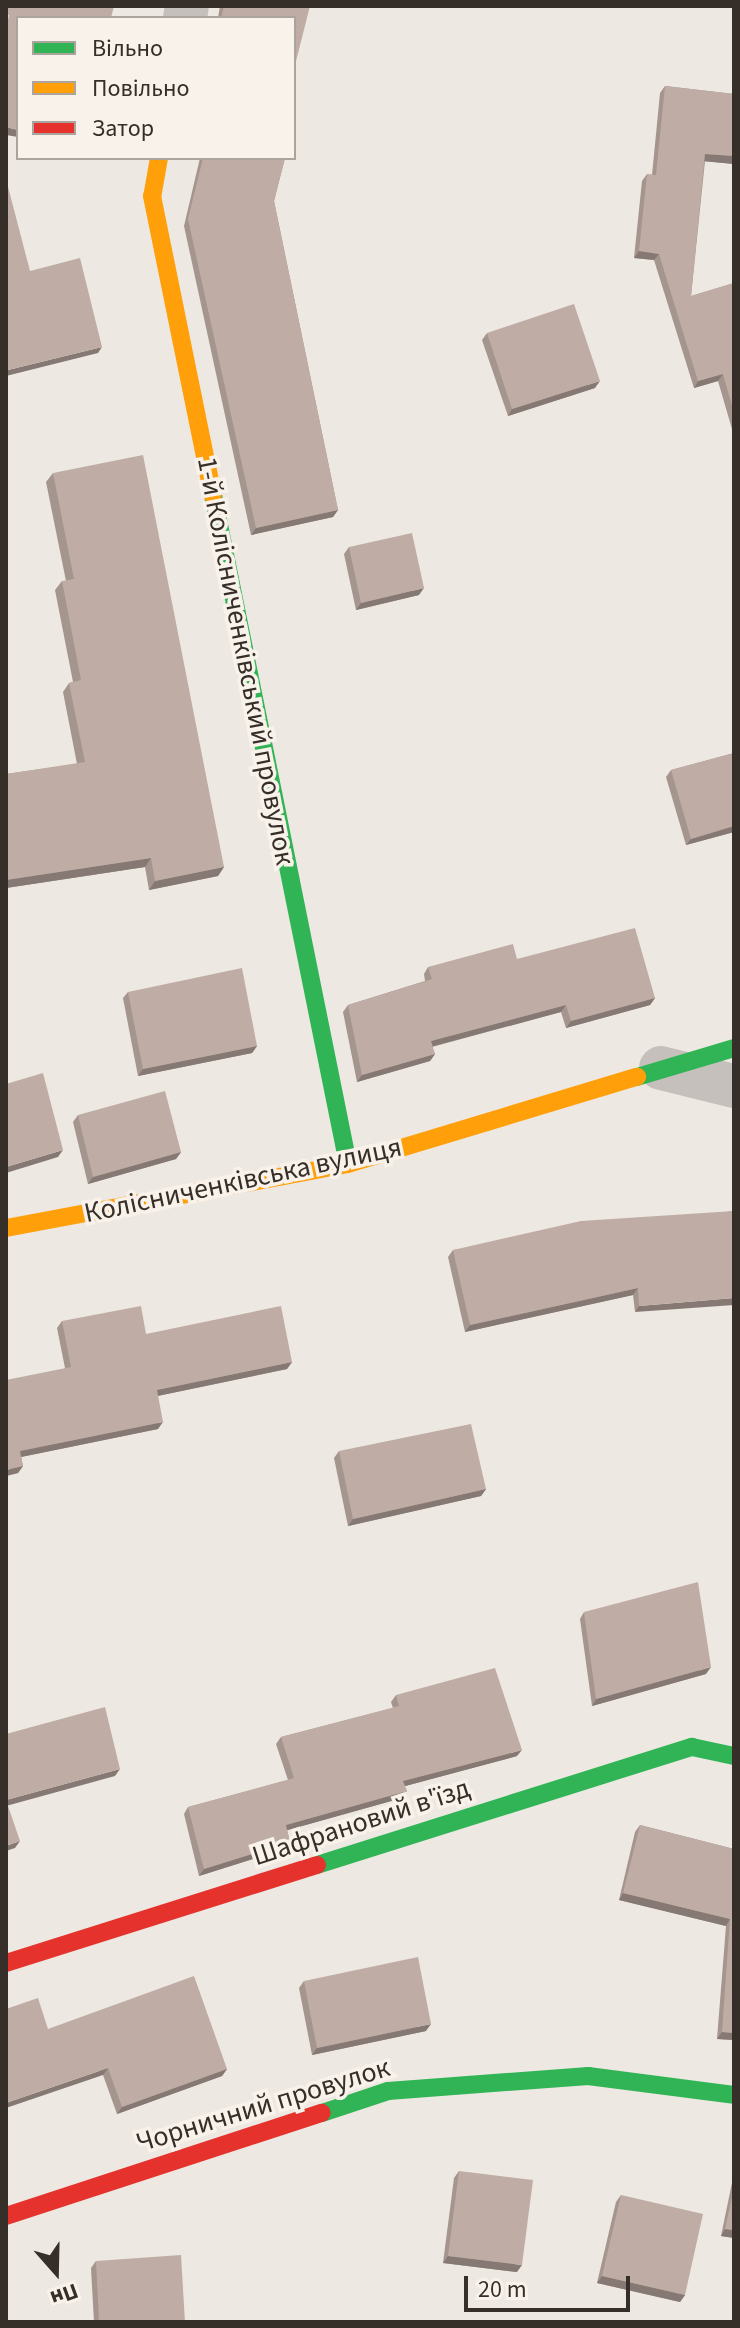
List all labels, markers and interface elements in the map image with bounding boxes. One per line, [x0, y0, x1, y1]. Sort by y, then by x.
legend [16, 16, 296, 160]
text: Вільно [92, 31, 163, 66]
text: Повільно [92, 71, 190, 106]
text: Затор [92, 111, 154, 146]
street label: 1-й Колісниченківський провулок [190, 454, 302, 868]
street label: Колісниченківська вулиця [81, 1130, 405, 1230]
street label: Шафрановий в'їзд [248, 1771, 474, 1873]
street label: Чорничний провулок [132, 2050, 394, 2160]
north arrow [16, 2232, 96, 2312]
scale bar [468, 2260, 634, 2310]
text: 20 m [478, 2272, 527, 2307]
text: Пн [46, 2275, 83, 2314]

